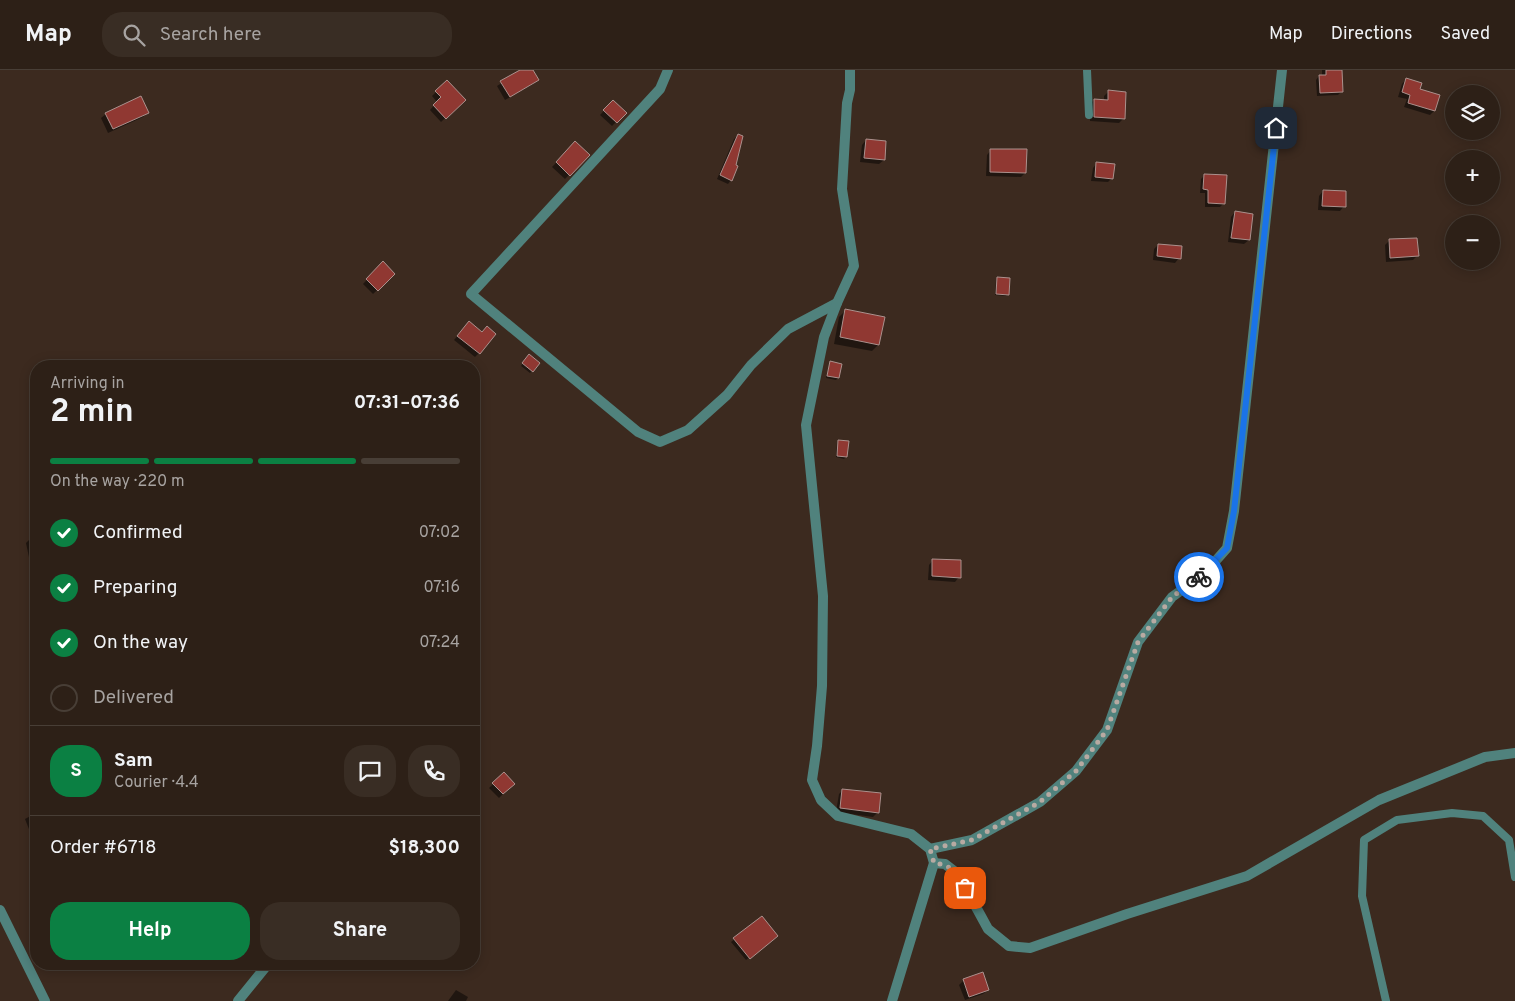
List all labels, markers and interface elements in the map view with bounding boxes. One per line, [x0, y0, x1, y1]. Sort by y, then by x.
search box [102, 12, 452, 57]
text: Map [25, 20, 72, 50]
icon: search [120, 21, 148, 49]
text: Search here [160, 23, 261, 47]
text: Map [1269, 23, 1303, 46]
text: Directions [1331, 23, 1413, 46]
text: Saved [1441, 23, 1490, 46]
map controls [1445, 85, 1500, 270]
button: layers [1445, 85, 1500, 140]
pin [1255, 107, 1297, 149]
icon: home [1262, 114, 1290, 142]
button: + [1445, 150, 1500, 205]
button: − [1445, 215, 1500, 270]
text: Arriving in [50, 374, 125, 394]
text: 07:31–07:36 [354, 391, 460, 415]
text: 2 min [50, 393, 134, 433]
text: On the way · 220 m [50, 472, 185, 492]
icon: check [50, 519, 78, 547]
text: Confirmed [93, 521, 183, 545]
text: 07:02 [419, 523, 460, 543]
courier [1174, 552, 1224, 602]
icon: bike [1185, 563, 1213, 591]
icon: check [50, 574, 78, 602]
text: Preparing [93, 576, 177, 600]
text: 07:16 [423, 578, 460, 598]
icon: check [50, 629, 78, 657]
text: On the way [93, 631, 188, 655]
text: 07:24 [419, 633, 460, 653]
text: Delivered [93, 686, 174, 710]
button: chat [344, 745, 396, 797]
button: phone [408, 745, 460, 797]
text: Sam [114, 749, 153, 773]
text: S [70, 759, 82, 783]
text: Courier · 4.4 [114, 773, 199, 793]
text: Order #6718 [50, 836, 157, 860]
text: $18,300 [389, 836, 460, 860]
pin [944, 867, 986, 909]
icon: bag [951, 874, 979, 902]
button: Help [50, 902, 250, 960]
button: Share [260, 902, 460, 960]

